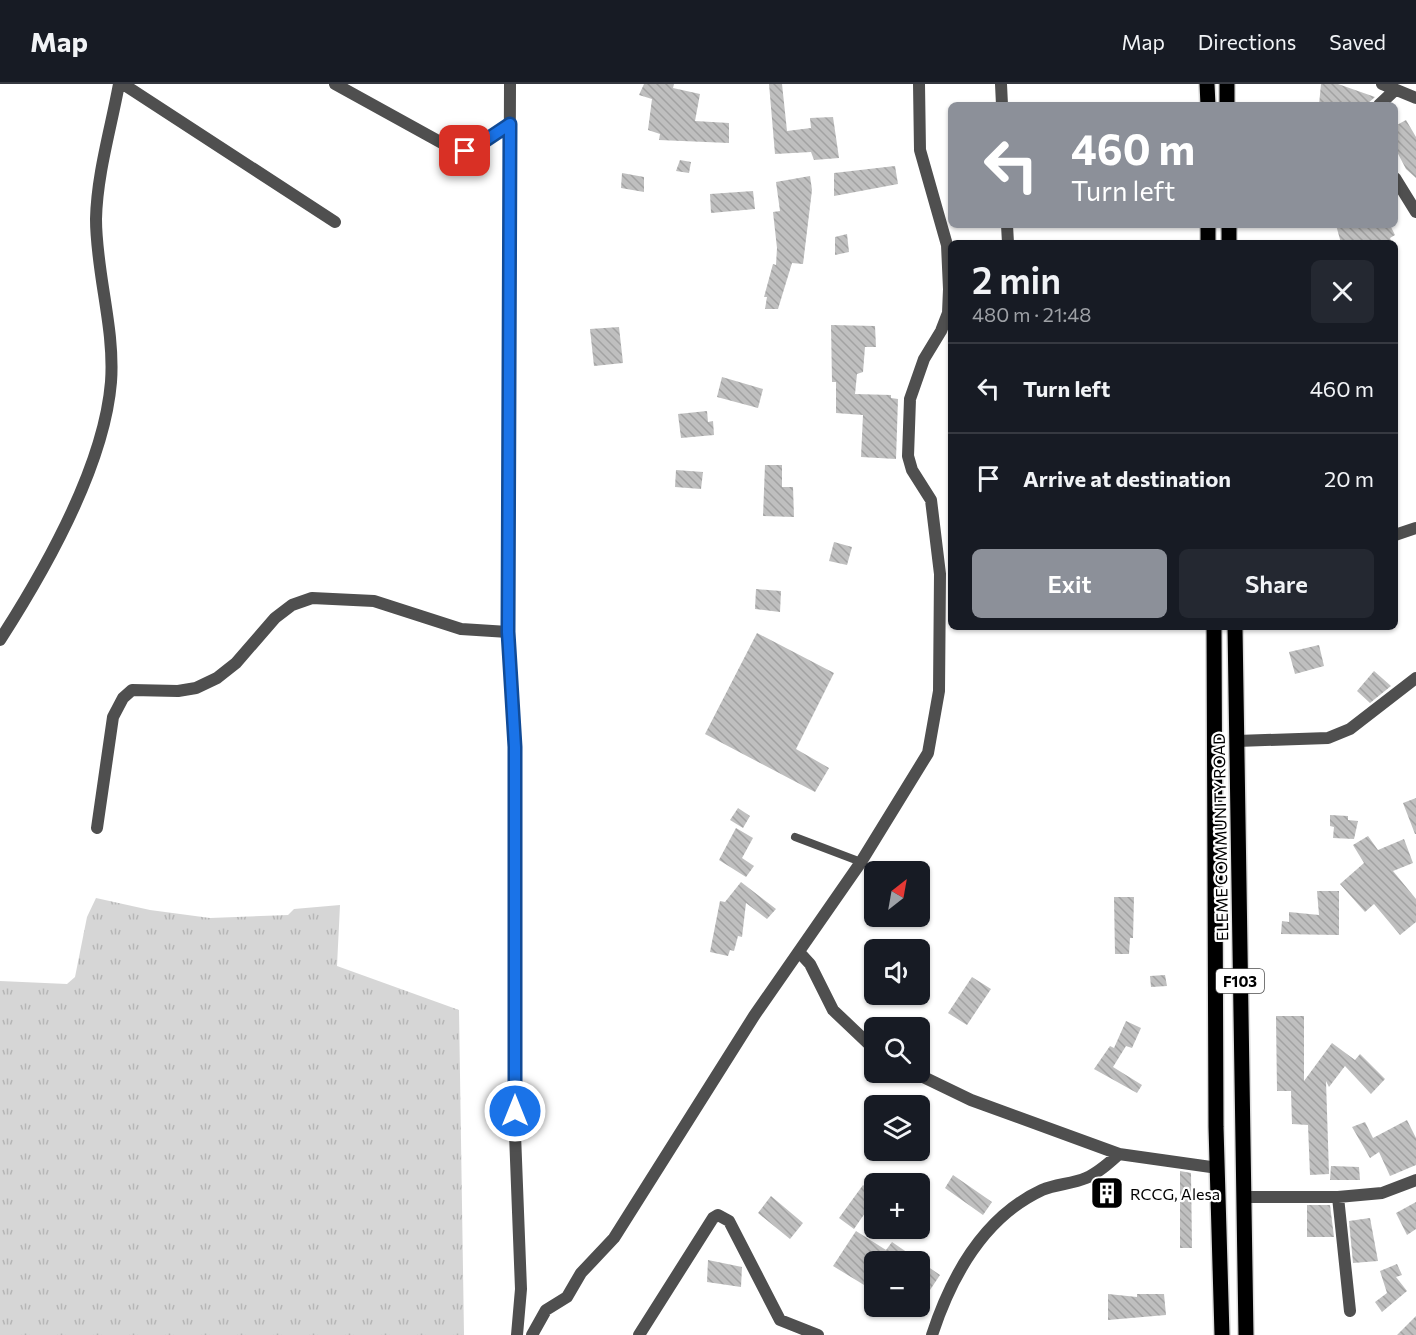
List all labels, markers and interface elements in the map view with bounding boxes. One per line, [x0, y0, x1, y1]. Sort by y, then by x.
text: Map [30, 24, 88, 58]
text: Map [1122, 29, 1165, 54]
text: Directions [1198, 29, 1296, 54]
text: Saved [1329, 29, 1386, 54]
text: 460 m [1071, 122, 1195, 174]
pin [439, 125, 490, 176]
icon: left [972, 126, 1050, 204]
icon: arrive [448, 134, 481, 167]
text: Turn left [1071, 174, 1175, 207]
text: 2 min [972, 257, 1061, 301]
button: close [1311, 260, 1374, 323]
text: 480 m · 21:48 [972, 302, 1091, 326]
icon: left [972, 372, 1005, 405]
text: Turn left [1023, 375, 1110, 402]
text: 460 m [1310, 375, 1374, 402]
icon: arrive [972, 462, 1005, 495]
text: Arrive at destination [1023, 465, 1231, 492]
text: 20 m [1324, 465, 1374, 492]
button: Exit [972, 549, 1167, 618]
button: Share [1179, 549, 1374, 618]
street label: ELEME COMMUNITY ROAD [1209, 733, 1231, 941]
north arrow [864, 861, 930, 927]
map controls [864, 861, 930, 1317]
button: sound [864, 939, 930, 1005]
road number: F103 [1216, 969, 1264, 993]
button: search [864, 1017, 930, 1083]
position arrow [483, 1079, 547, 1143]
button: layers [864, 1095, 930, 1161]
button: + [864, 1173, 930, 1239]
building icon: RCCG, Alesa [1089, 1175, 1125, 1211]
place label: RCCG, Alesa [1130, 1184, 1220, 1203]
button: − [864, 1251, 930, 1317]

